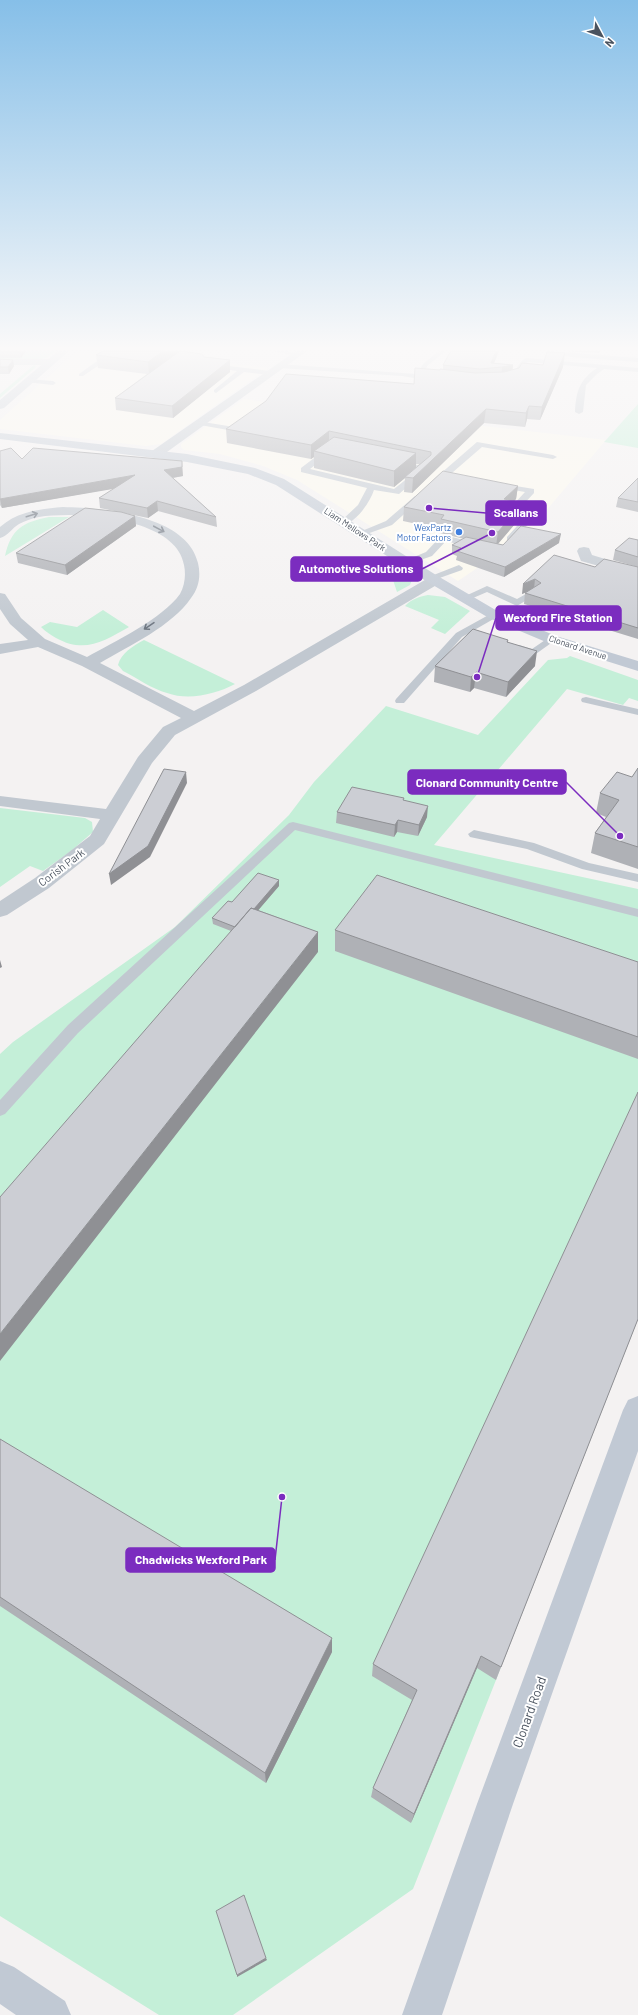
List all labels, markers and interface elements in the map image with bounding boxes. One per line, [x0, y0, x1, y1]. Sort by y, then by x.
north arrow [582, 16, 622, 56]
text: N [603, 36, 617, 50]
callout: Scallans [486, 501, 546, 525]
street label: Liam Mellows Park [322, 505, 388, 553]
text: Scallans [494, 505, 538, 519]
one-way arrow [26, 511, 39, 518]
place label: WexPartz Motor Factors [397, 522, 451, 543]
one-way arrow [153, 525, 165, 533]
marker: WexPartz Motor Factors [454, 527, 464, 537]
callout: Automotive Solutions [291, 557, 422, 581]
text: Automotive Solutions [299, 561, 413, 575]
callout: Wexford Fire Station [496, 606, 621, 630]
text: Wexford Fire Station [503, 610, 613, 624]
one-way arrow [144, 622, 155, 630]
street label: Clonard Avenue [548, 632, 609, 662]
callout: Clonard Community Centre [408, 770, 566, 794]
text: Clonard Community Centre [416, 775, 559, 789]
street label: Corish Park [35, 845, 87, 889]
callout: Chadwicks Wexford Park [126, 1548, 275, 1572]
text: Chadwicks Wexford Park [135, 1552, 268, 1566]
street label: Clonard Road [509, 1674, 549, 1750]

